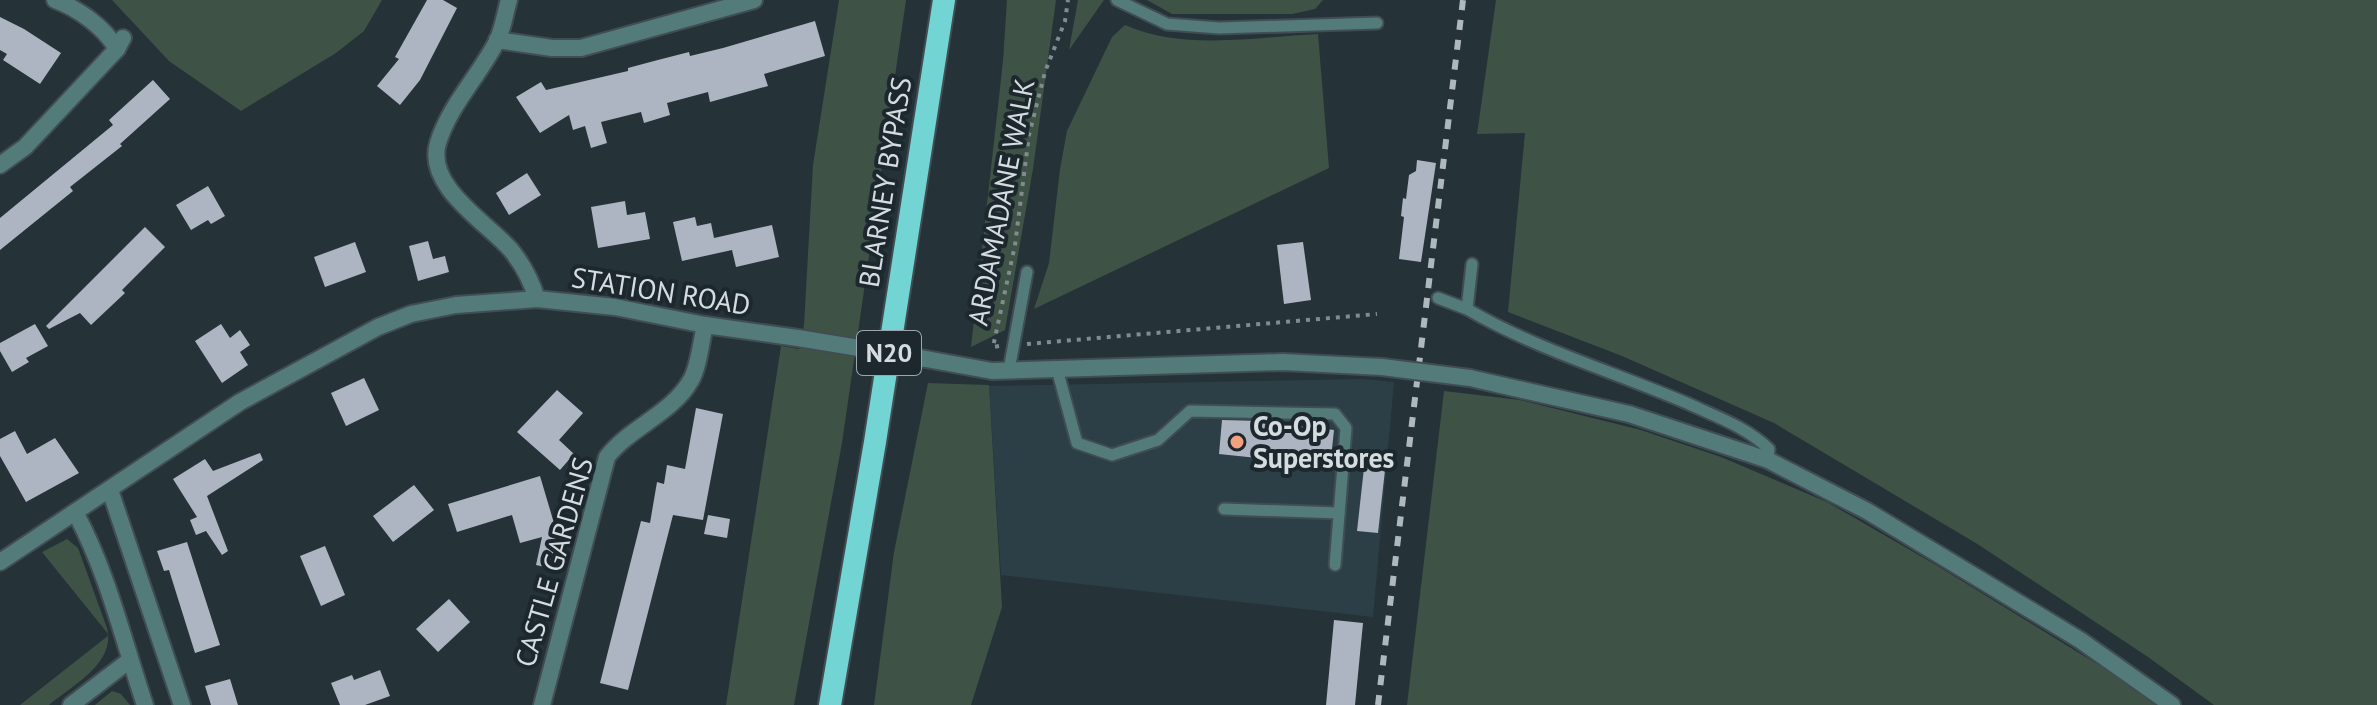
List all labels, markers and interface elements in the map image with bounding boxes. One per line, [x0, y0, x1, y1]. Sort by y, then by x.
street label: BLARNEY BYPASS [850, 74, 919, 290]
street label: ARDAMADANE WALK [958, 75, 1043, 328]
street label: STATION ROAD [569, 258, 753, 323]
road number: N20 [857, 331, 921, 375]
place label: Co-Op Superstores [1253, 407, 1395, 476]
marker: Co-Op Superstores [1228, 433, 1246, 451]
street label: CASTLE GARDENS [506, 453, 601, 671]

